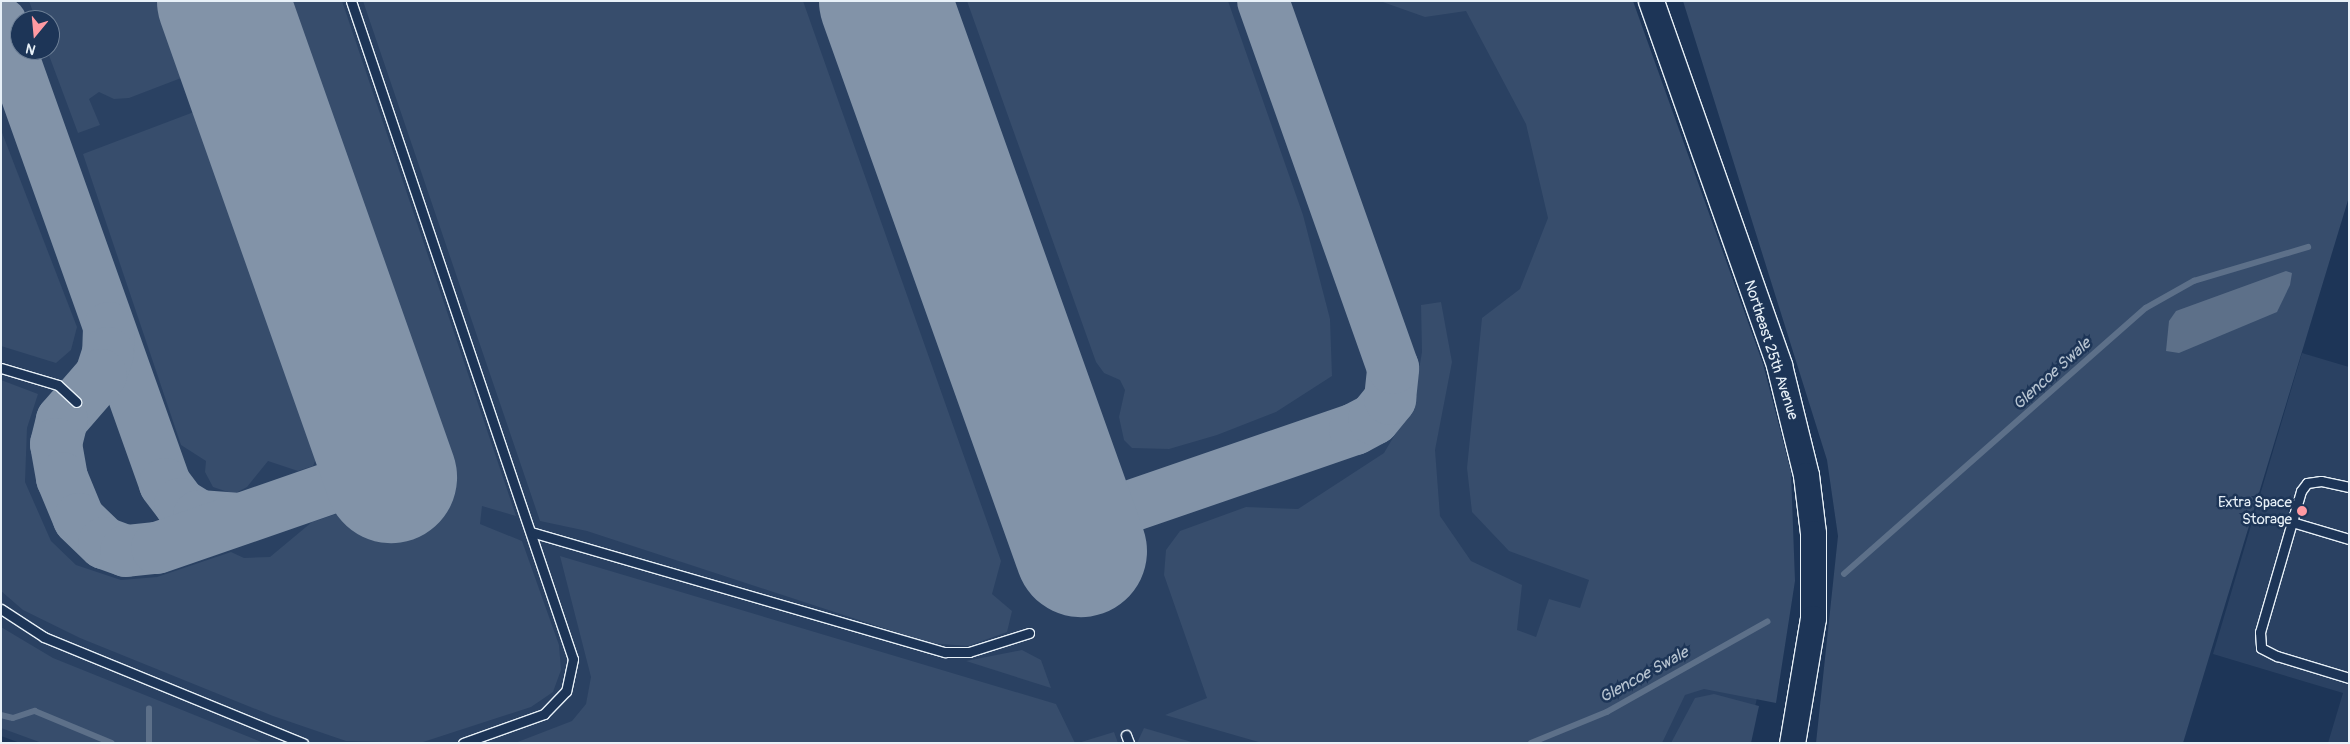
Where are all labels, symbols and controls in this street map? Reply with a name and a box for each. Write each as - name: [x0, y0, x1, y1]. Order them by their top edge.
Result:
- north arrow: [10, 10, 60, 60]
- text: N: [24, 39, 38, 58]
- street label: Northeast 25th Avenue: [1740, 278, 1802, 422]
- water label: Glencoe Swale: [2009, 334, 2095, 414]
- place label: Extra Space Storage: [2218, 493, 2292, 528]
- marker: Extra Space Storage: [2296, 505, 2308, 517]
- water label: Glencoe Swale: [1596, 643, 1692, 707]

